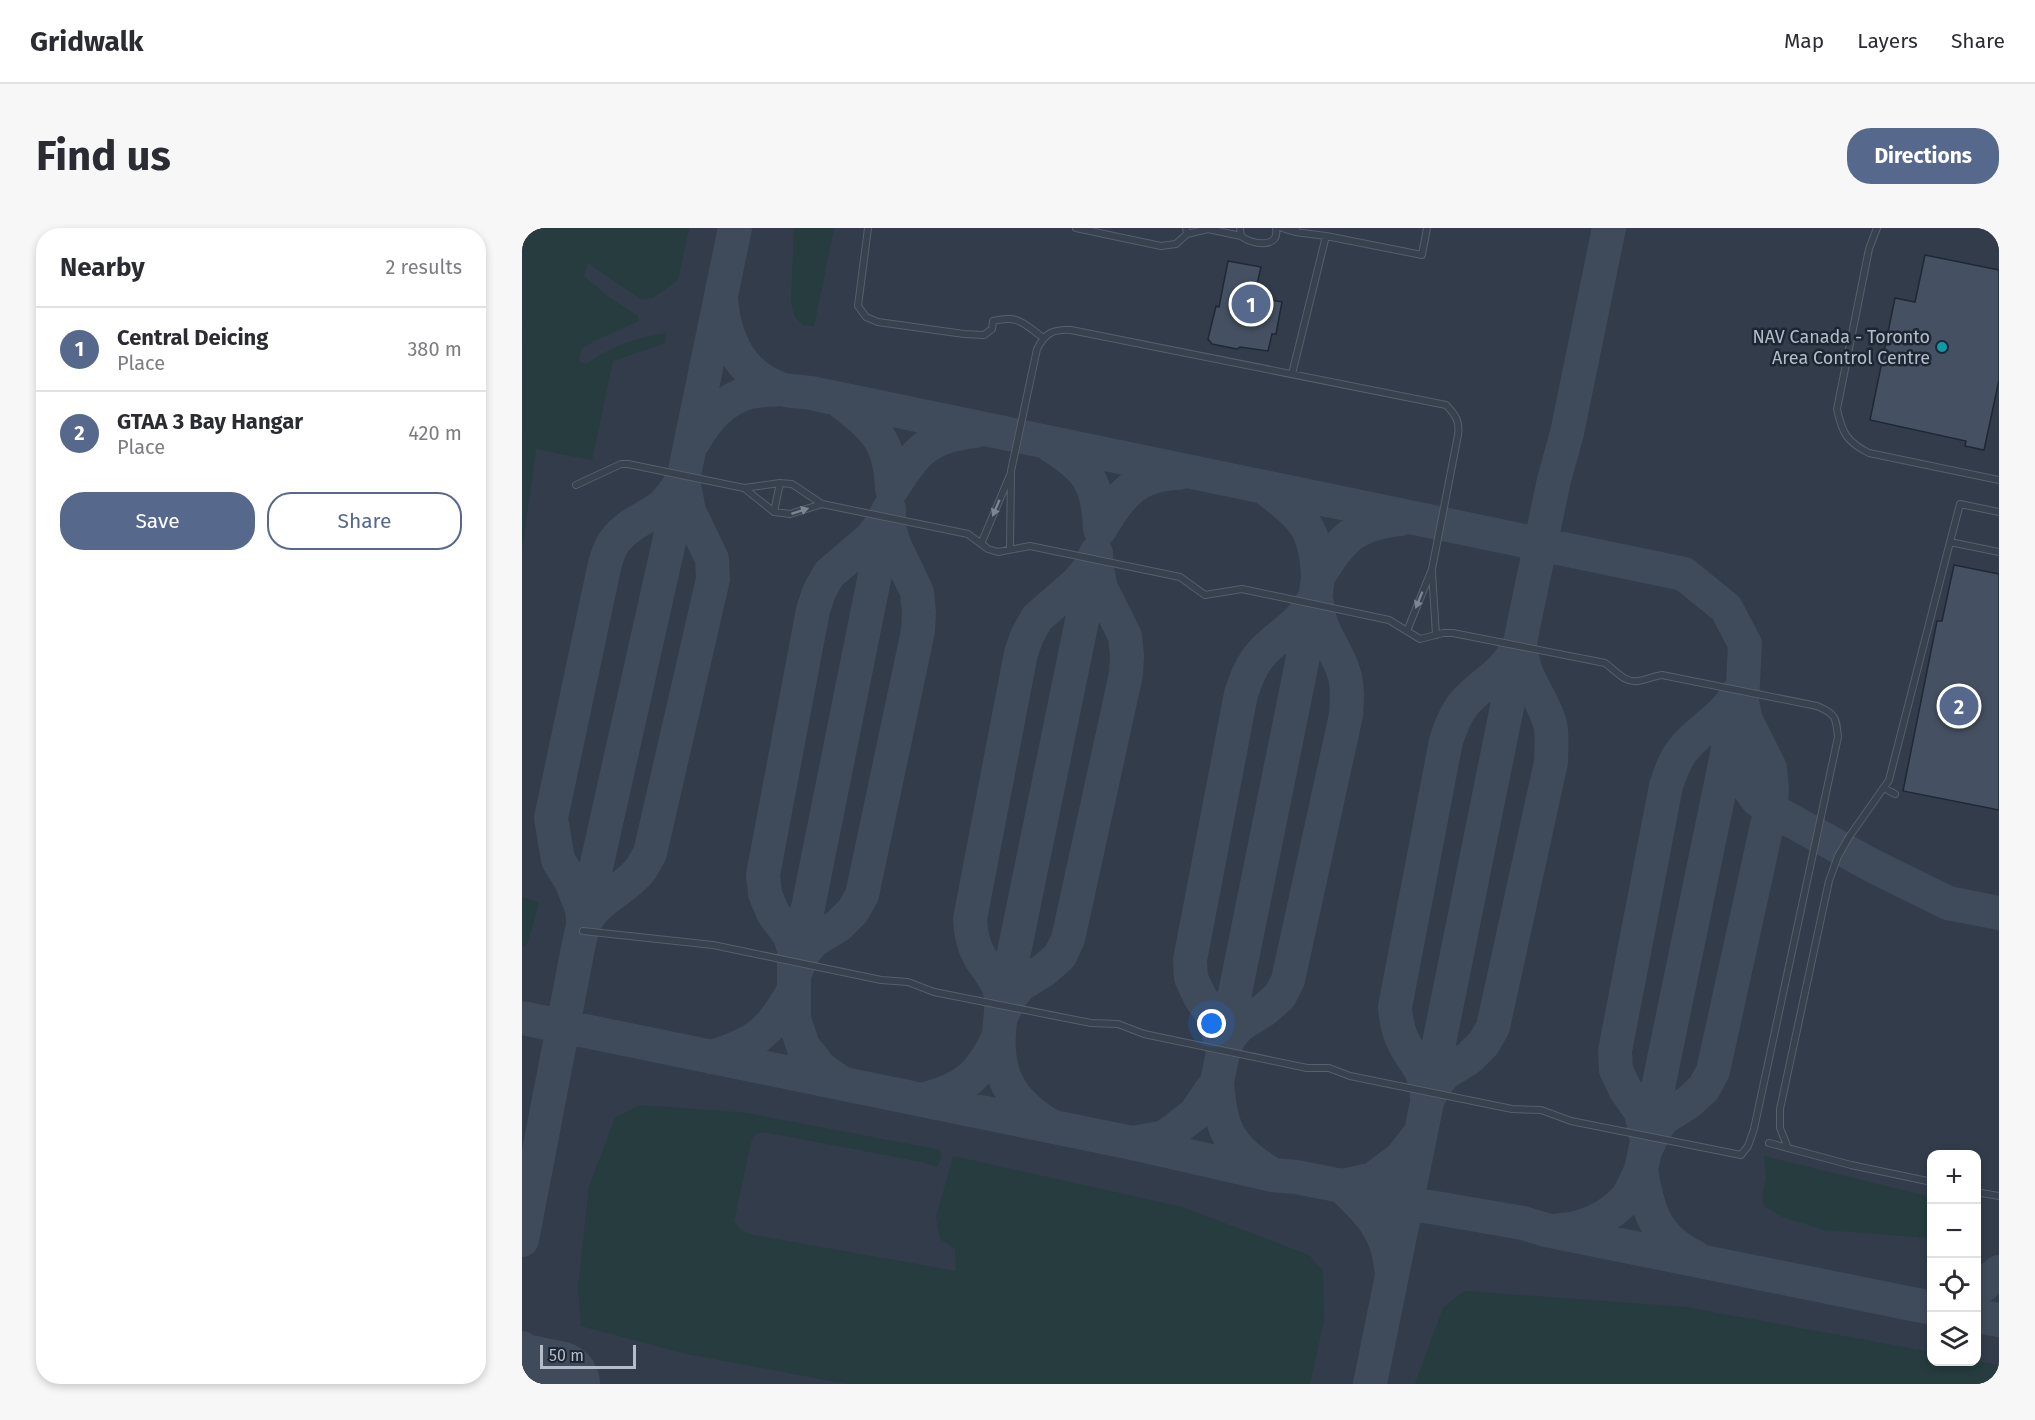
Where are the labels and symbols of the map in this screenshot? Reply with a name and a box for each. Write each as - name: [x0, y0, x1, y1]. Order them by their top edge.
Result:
- pin: 1: [1232, 282, 1270, 326]
- place label: NAV Canada - Toronto Area Control Centre: [1752, 326, 1930, 369]
- marker: NAV Canada - Toronto Area Control Centre: [1935, 340, 1949, 354]
- one-way arrow: [991, 499, 1001, 517]
- one-way arrow: [791, 505, 809, 515]
- one-way arrow: [1414, 591, 1423, 609]
- pin: 2: [1940, 684, 1978, 728]
- your location: [1197, 1009, 1226, 1038]
- scale bar: [540, 1342, 636, 1370]

